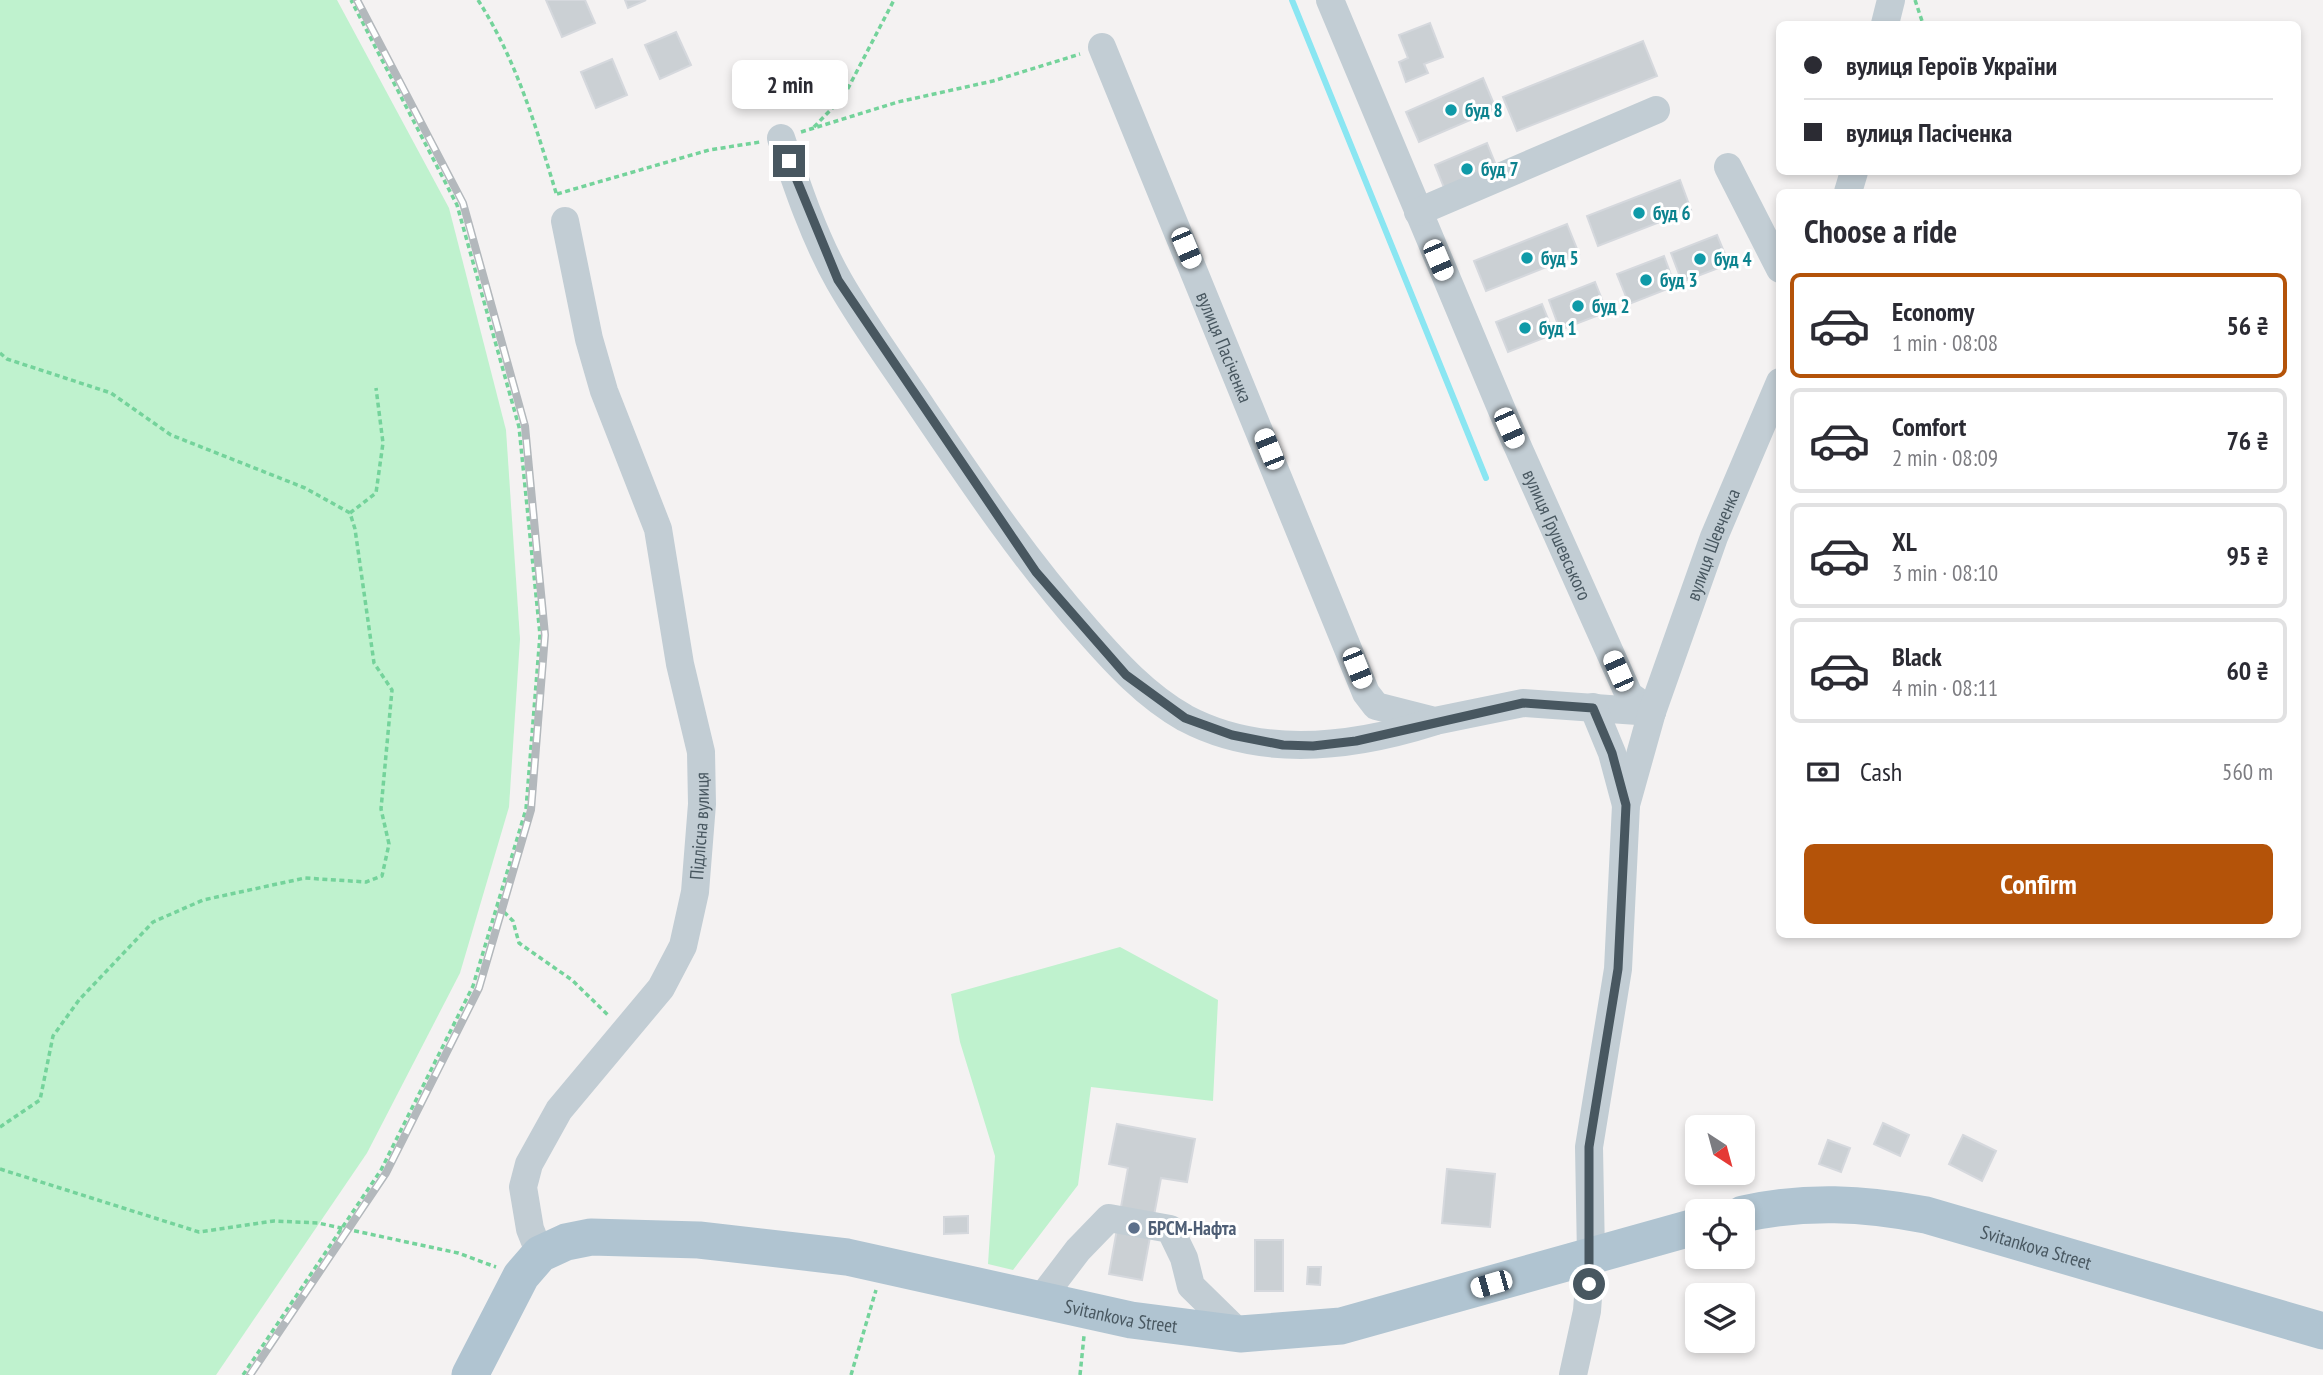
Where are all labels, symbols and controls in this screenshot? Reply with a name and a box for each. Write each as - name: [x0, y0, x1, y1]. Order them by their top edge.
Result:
- text: вулиця Героїв України: [1846, 49, 2057, 82]
- callout: 2 min: [731, 60, 847, 108]
- text: 2 min: [767, 70, 813, 99]
- place label: буд 8: [1465, 98, 1502, 122]
- marker: буд 8: [1443, 102, 1459, 118]
- text: вулиця Пасіченка: [1846, 116, 2012, 149]
- route end: [773, 145, 805, 177]
- place label: буд 7: [1481, 157, 1518, 181]
- marker: буд 7: [1459, 161, 1475, 177]
- place label: буд 6: [1653, 201, 1690, 225]
- marker: буд 6: [1631, 205, 1647, 221]
- text: Choose a ride: [1804, 210, 1957, 252]
- car: [1169, 225, 1204, 271]
- car: [1421, 237, 1456, 283]
- place label: буд 5: [1541, 246, 1578, 270]
- place label: буд 4: [1714, 247, 1751, 271]
- marker: буд 5: [1519, 250, 1535, 266]
- marker: буд 4: [1692, 251, 1708, 267]
- place label: буд 3: [1660, 268, 1697, 292]
- marker: буд 3: [1638, 272, 1654, 288]
- street label: вулиця Пасіченка: [1191, 288, 1258, 406]
- place label: буд 2: [1592, 294, 1629, 318]
- icon: car: [1808, 294, 1871, 357]
- text: Economy: [1892, 295, 1974, 328]
- marker: буд 2: [1570, 298, 1586, 314]
- text: 56 ₴: [2226, 309, 2269, 342]
- place label: буд 1: [1539, 316, 1576, 340]
- marker: буд 1: [1517, 320, 1533, 336]
- text: 1 min · 08:08: [1892, 328, 1998, 357]
- car: [1491, 405, 1528, 451]
- icon: car: [1808, 409, 1871, 472]
- text: Comfort: [1892, 410, 1966, 443]
- text: 76 ₴: [2226, 424, 2269, 457]
- car: [1252, 426, 1287, 472]
- text: 2 min · 08:09: [1892, 443, 1998, 472]
- street label: вулиця Грушевського: [1518, 466, 1597, 604]
- street label: вулиця Шевченка: [1681, 485, 1745, 604]
- icon: car: [1808, 524, 1871, 587]
- text: XL: [1892, 525, 1917, 558]
- text: 95 ₴: [2226, 539, 2269, 572]
- text: 3 min · 08:10: [1892, 558, 1998, 587]
- icon: car: [1808, 639, 1871, 702]
- text: Black: [1892, 640, 1942, 673]
- car: [1340, 645, 1375, 691]
- car: [1600, 648, 1637, 694]
- text: 60 ₴: [2226, 654, 2269, 687]
- text: 4 min · 08:11: [1892, 673, 1998, 702]
- icon: cash: [1804, 753, 1842, 791]
- text: Cash: [1860, 755, 1902, 788]
- text: 560 m: [2222, 757, 2273, 786]
- street label: Підлісна вулиця: [684, 772, 714, 881]
- button: Confirm: [1804, 844, 2273, 924]
- north arrow: [1685, 1115, 1755, 1185]
- map controls: [1685, 1115, 1755, 1353]
- button: locate: [1685, 1199, 1755, 1269]
- place label: БРСМ-Нафта: [1148, 1216, 1236, 1240]
- marker: БРСМ-Нафта: [1126, 1220, 1142, 1236]
- street label: Svitankova Street: [1978, 1220, 2095, 1275]
- car: [1468, 1268, 1515, 1300]
- route start: [1573, 1268, 1605, 1300]
- button: layers: [1685, 1283, 1755, 1353]
- street label: Svitankova Street: [1062, 1294, 1180, 1338]

